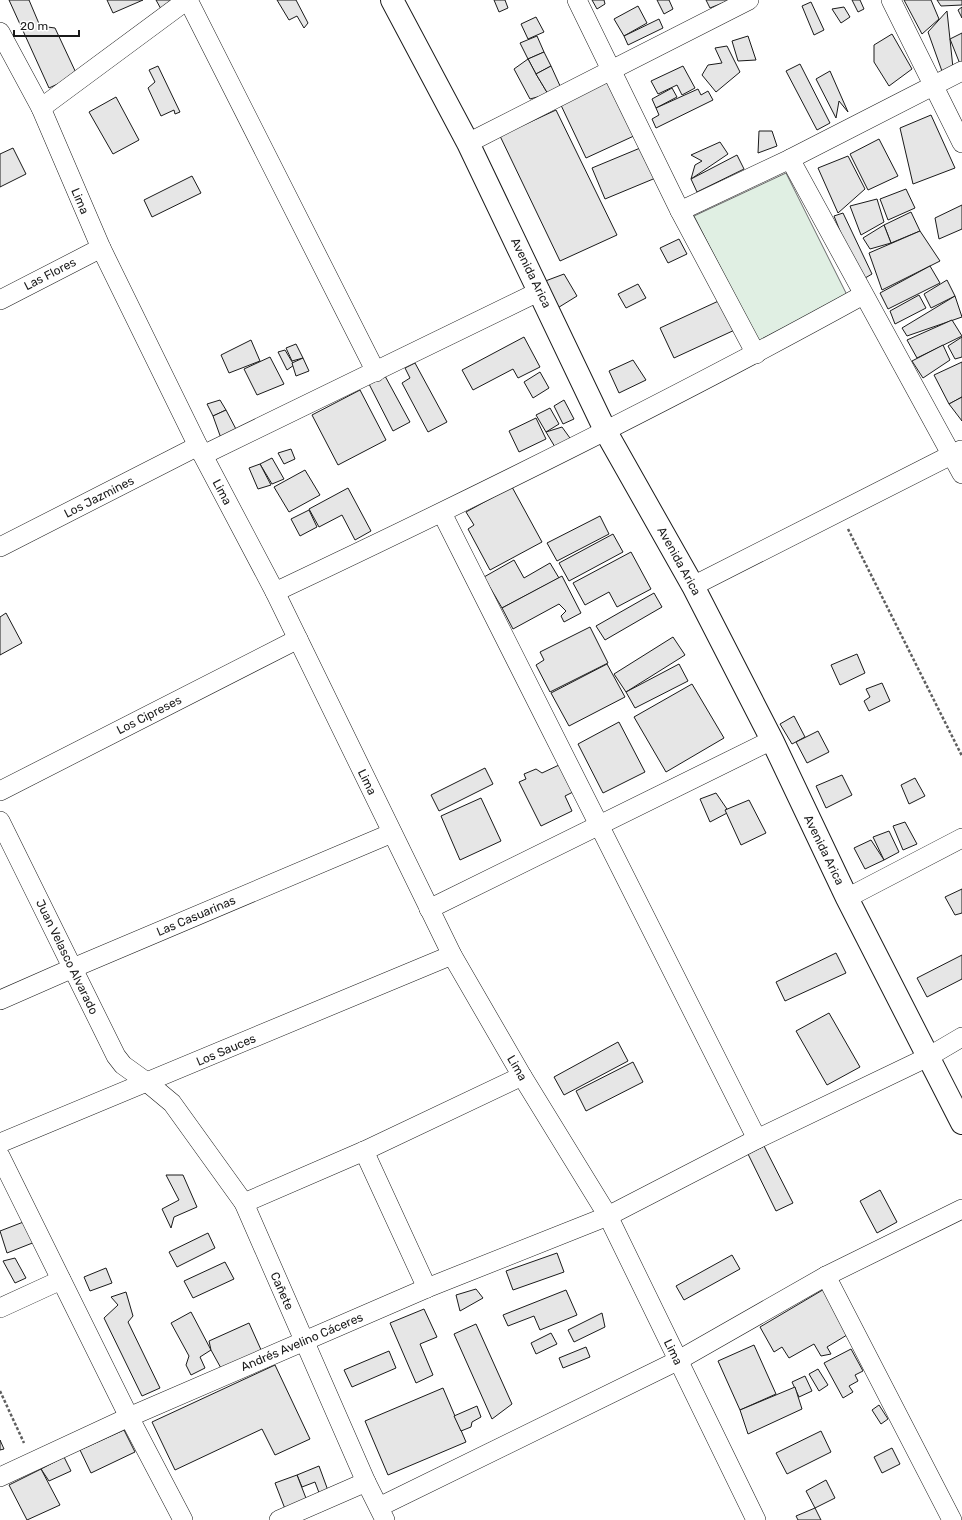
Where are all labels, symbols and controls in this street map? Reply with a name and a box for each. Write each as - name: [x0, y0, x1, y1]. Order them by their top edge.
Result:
- scale bar: [14, 12, 79, 38]
- text: 20 m: [20, 19, 48, 33]
- street label: Lima: [68, 186, 92, 216]
- street label: Avenida Arica: [508, 236, 554, 310]
- street label: Las Flores: [22, 255, 78, 293]
- street label: Los Jazmines: [62, 473, 136, 521]
- street label: Lima: [209, 477, 235, 507]
- street label: Avenida Arica: [654, 524, 704, 598]
- street label: Los Cipreses: [114, 693, 184, 737]
- street label: Lima: [355, 767, 379, 797]
- street label: Avenida Arica: [801, 813, 847, 887]
- street label: Las Casuarinas: [154, 893, 238, 939]
- street label: Juan Velasco Alvarado: [33, 897, 101, 1017]
- street label: Los Sauces: [194, 1031, 258, 1069]
- street label: Lima: [504, 1053, 530, 1083]
- street label: Cañete: [267, 1270, 297, 1312]
- street label: Andrés Avelino Cáceres: [239, 1310, 365, 1374]
- street label: Lima: [661, 1337, 685, 1367]

